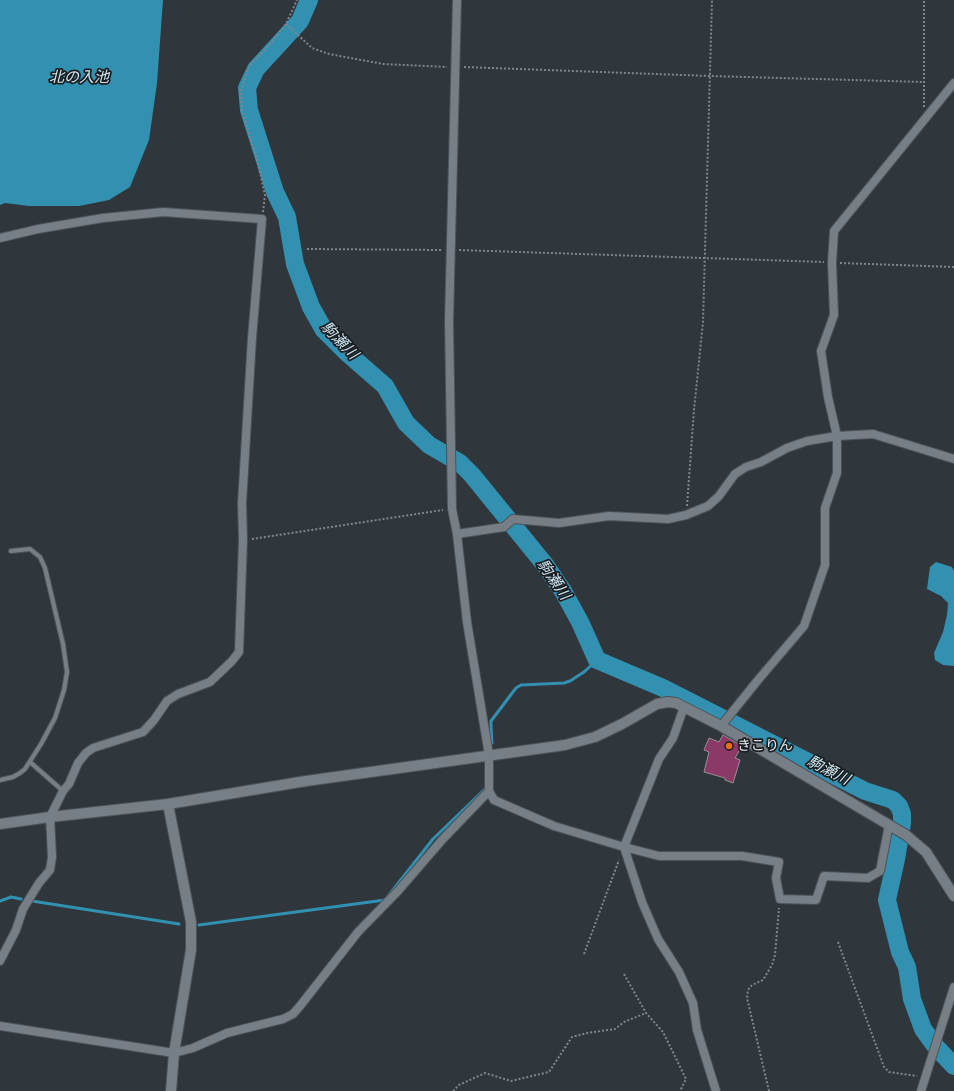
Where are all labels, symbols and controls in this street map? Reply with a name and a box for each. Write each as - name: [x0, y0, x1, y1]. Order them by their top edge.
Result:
- water label: 北の入池: [49, 69, 109, 87]
- water label: 駒瀬川: [317, 319, 361, 363]
- water label: 駒瀬川: [533, 556, 573, 604]
- place label: きこりん: [737, 738, 793, 754]
- marker: きこりん: [724, 741, 734, 751]
- water label: 駒瀬川: [804, 753, 852, 789]

